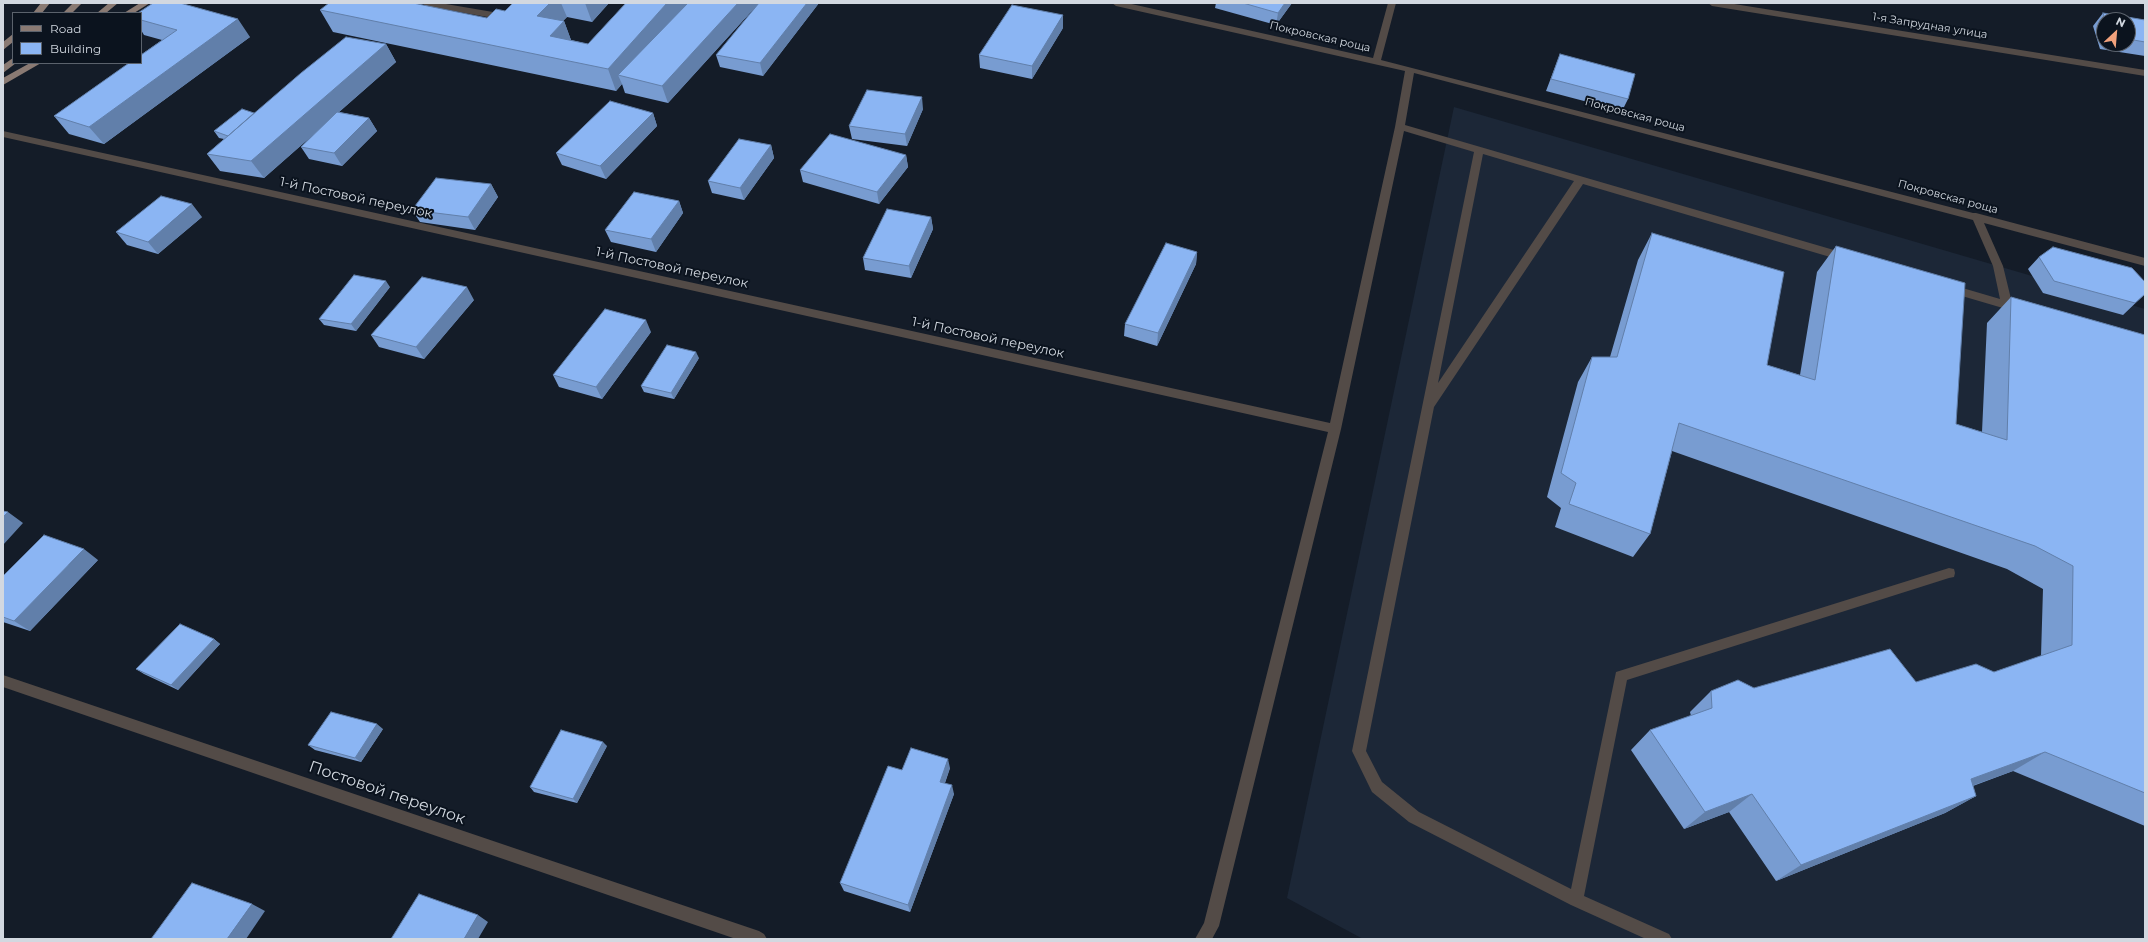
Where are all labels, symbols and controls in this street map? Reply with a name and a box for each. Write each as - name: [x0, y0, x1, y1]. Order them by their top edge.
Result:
- street label: 1-я Запрудная улица: [1872, 10, 1988, 42]
- legend: [12, 12, 142, 64]
- north arrow: [2096, 12, 2136, 52]
- text: N: [2114, 14, 2128, 30]
- street label: Покровская роща: [1268, 19, 1372, 55]
- text: Road: [50, 21, 81, 36]
- text: Building: [50, 41, 101, 56]
- street label: Покровская роща: [1583, 95, 1687, 135]
- street label: 1-й Постовой переулок: [278, 174, 434, 222]
- street label: Покровская роща: [1896, 177, 2000, 217]
- street label: 1-й Постовой переулок: [594, 244, 750, 292]
- street label: 1-й Постовой переулок: [910, 314, 1066, 362]
- street label: Постовой переулок: [306, 757, 468, 829]

